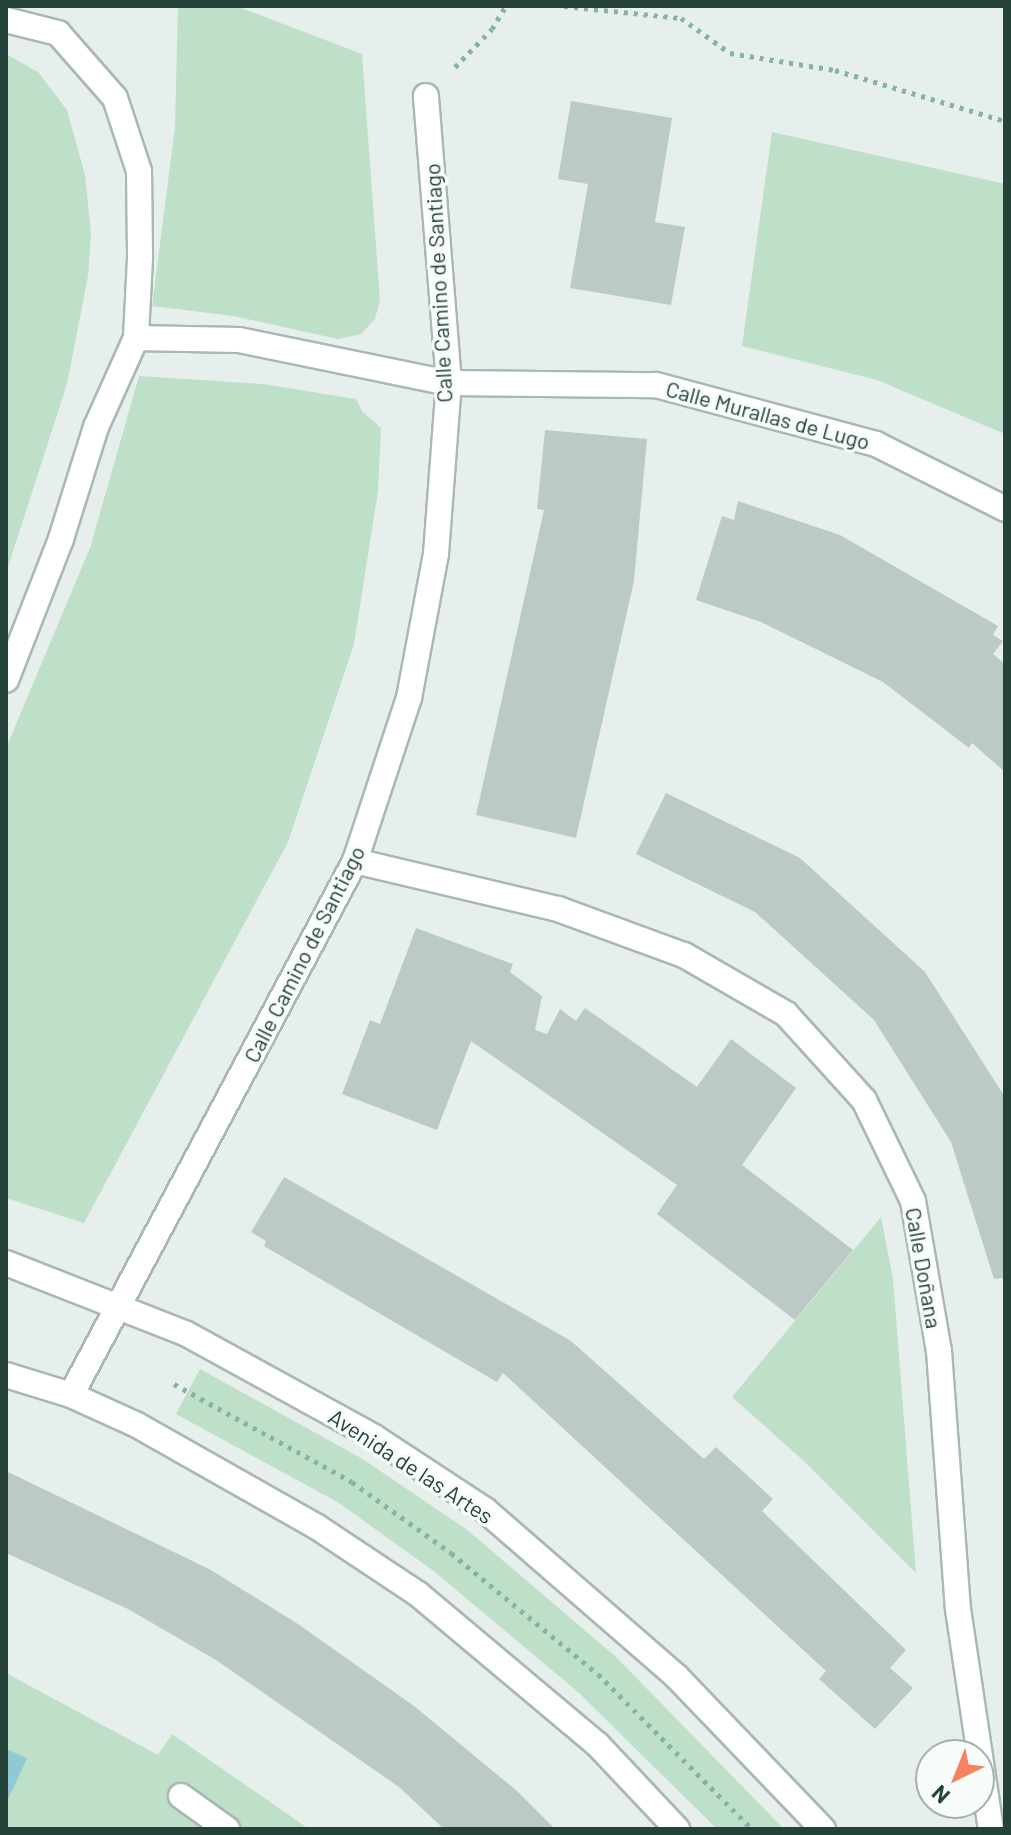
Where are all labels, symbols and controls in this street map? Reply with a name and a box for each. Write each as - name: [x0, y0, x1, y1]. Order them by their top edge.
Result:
- street label: Calle Camino de Santiago: [419, 163, 457, 403]
- street label: Calle Murallas de Lugo: [663, 375, 873, 455]
- street label: Calle Camino de Santiago: [238, 841, 370, 1067]
- street label: Calle Doñana: [900, 1205, 948, 1331]
- street label: Avenida de las Artes: [324, 1403, 498, 1529]
- north arrow: [915, 1739, 995, 1819]
- text: N: [926, 1781, 954, 1810]

